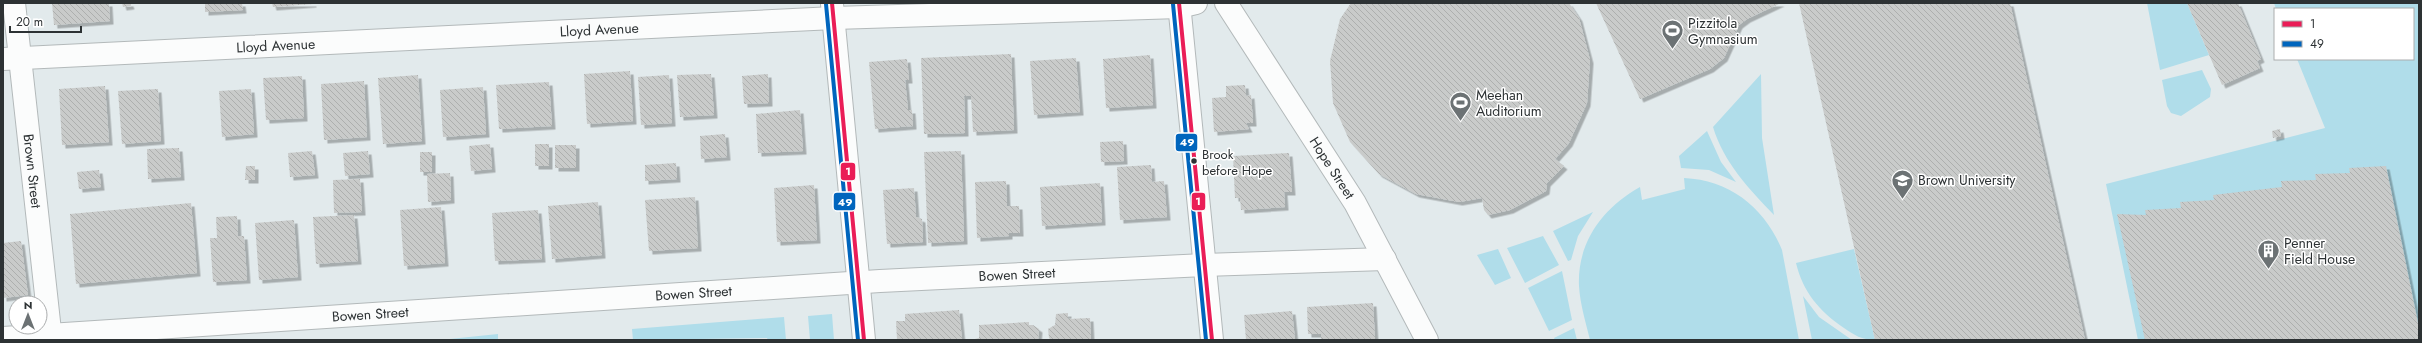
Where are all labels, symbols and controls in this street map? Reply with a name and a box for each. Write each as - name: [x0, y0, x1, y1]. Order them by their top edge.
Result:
- scale bar: [10, 8, 81, 34]
- legend: [2274, 8, 2414, 60]
- text: 20 m: [16, 13, 43, 31]
- place label: Pizzitola Gymnasium: [1688, 13, 1758, 49]
- text: 1: [2310, 15, 2315, 33]
- street label: Lloyd Avenue: [559, 18, 639, 42]
- sports icon: Pizzitola Gymnasium: [1660, 18, 1686, 51]
- street label: Lloyd Avenue: [236, 34, 316, 57]
- text: 49: [2310, 35, 2324, 53]
- place label: Meehan Auditorium: [1476, 85, 1542, 121]
- sports icon: Meehan Auditorium: [1447, 90, 1473, 123]
- street label: Brown Street: [18, 133, 47, 210]
- line badge: 49: [1175, 133, 1198, 152]
- street label: Hope Street: [1305, 133, 1360, 203]
- text: 49: [1179, 134, 1195, 150]
- place label: Brook before Hope: [1202, 145, 1273, 180]
- marker: Brook before Hope: [1189, 156, 1199, 166]
- line badge: 1: [840, 162, 856, 181]
- text: 1: [845, 163, 851, 179]
- school or university icon: Brown University: [1889, 167, 1915, 200]
- place label: Brown University: [1918, 170, 2016, 190]
- line badge: 49: [833, 192, 856, 211]
- line badge: 1: [1191, 192, 1206, 211]
- text: 1: [1195, 193, 1201, 209]
- text: 49: [837, 194, 853, 210]
- place label: Penner Field House: [2284, 233, 2355, 269]
- building icon: Penner Field House: [2255, 238, 2281, 271]
- street label: Bowen Street: [978, 262, 1056, 286]
- street label: Bowen Street: [655, 281, 733, 306]
- north arrow: [8, 295, 48, 335]
- text: N: [24, 297, 32, 313]
- street label: Bowen Street: [331, 302, 410, 327]

